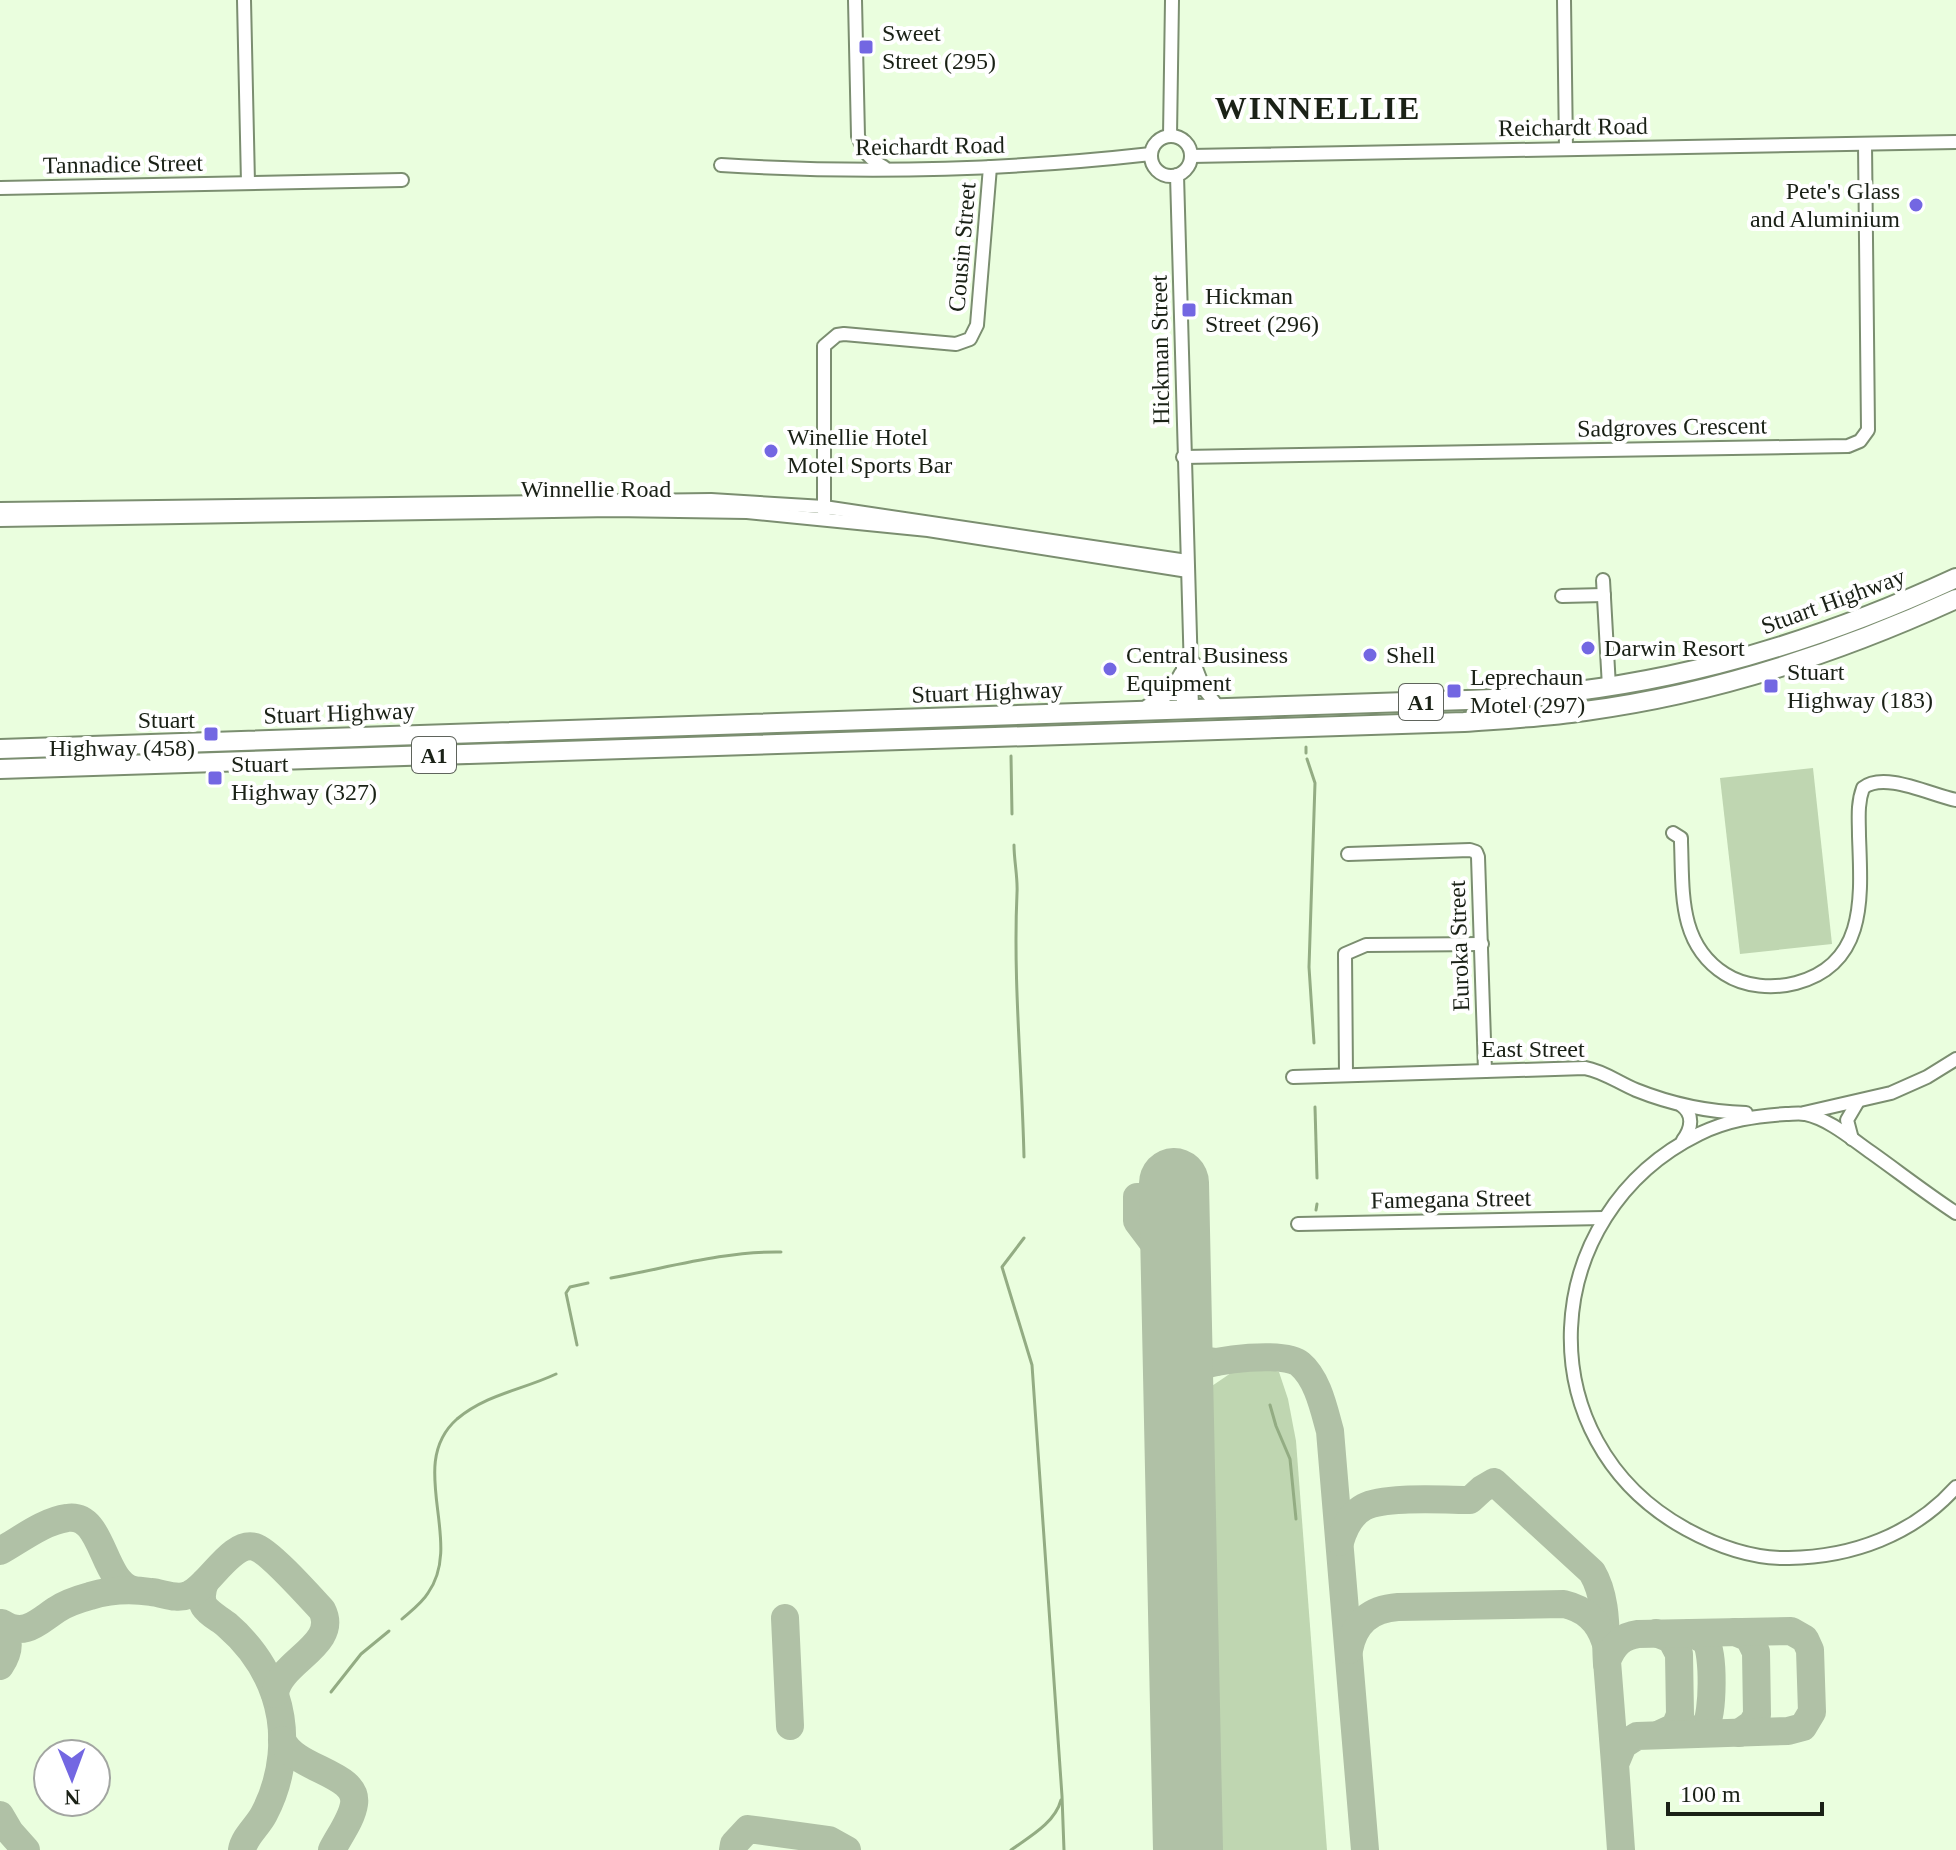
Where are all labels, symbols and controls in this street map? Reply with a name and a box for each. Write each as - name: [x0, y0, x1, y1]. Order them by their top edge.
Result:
- place label: Sweet Street (295): [882, 20, 996, 74]
- marker: Sweet Street (295): [857, 38, 875, 56]
- district label: WINNELLIE: [1215, 90, 1421, 126]
- street label: Reichardt Road: [1498, 113, 1648, 141]
- street label: Reichardt Road: [855, 132, 1005, 160]
- street label: Tannadice Street: [43, 150, 204, 178]
- place label: Pete's Glass and Aluminium: [1750, 178, 1900, 232]
- street label: Cousin Street: [943, 181, 981, 313]
- marker: Pete's Glass and Aluminium: [1907, 196, 1925, 214]
- street label: Hickman Street: [1146, 274, 1174, 425]
- place label: Hickman Street (296): [1205, 283, 1319, 337]
- marker: Hickman Street (296): [1180, 301, 1198, 319]
- street label: Sadgroves Crescent: [1577, 412, 1768, 442]
- place label: Winellie Hotel Motel Sports Bar: [787, 424, 952, 478]
- marker: Winellie Hotel Motel Sports Bar: [762, 442, 780, 460]
- street label: Winnellie Road: [521, 476, 671, 502]
- street label: Stuart Highway: [1757, 563, 1909, 639]
- place label: Darwin Resort: [1604, 635, 1745, 661]
- marker: Darwin Resort: [1579, 639, 1597, 657]
- place label: Central Business Equipment: [1126, 642, 1288, 696]
- place label: Shell: [1386, 642, 1436, 668]
- marker: Shell: [1361, 646, 1379, 664]
- place label: Stuart Highway (183): [1787, 659, 1933, 713]
- marker: Central Business Equipment: [1101, 660, 1119, 678]
- place label: Leprechaun Motel (297): [1470, 664, 1585, 718]
- street label: Stuart Highway: [911, 676, 1063, 708]
- marker: Stuart Highway (183): [1762, 677, 1780, 695]
- marker: Leprechaun Motel (297): [1445, 682, 1463, 700]
- road number: A1: [1399, 684, 1443, 720]
- street label: Stuart Highway: [263, 697, 415, 729]
- place label: Stuart Highway (458): [49, 707, 195, 761]
- marker: Stuart Highway (458): [202, 725, 220, 743]
- road number: A1: [412, 737, 456, 773]
- place label: Stuart Highway (327): [231, 751, 377, 805]
- marker: Stuart Highway (327): [206, 769, 224, 787]
- street label: Euroka Street: [1444, 880, 1474, 1012]
- street label: East Street: [1481, 1036, 1585, 1062]
- street label: Famegana Street: [1370, 1185, 1532, 1213]
- north arrow: [32, 1738, 112, 1818]
- scale bar: [1668, 1766, 1822, 1816]
- text: 100 m: [1680, 1781, 1741, 1807]
- text: N: [64, 1785, 81, 1810]

